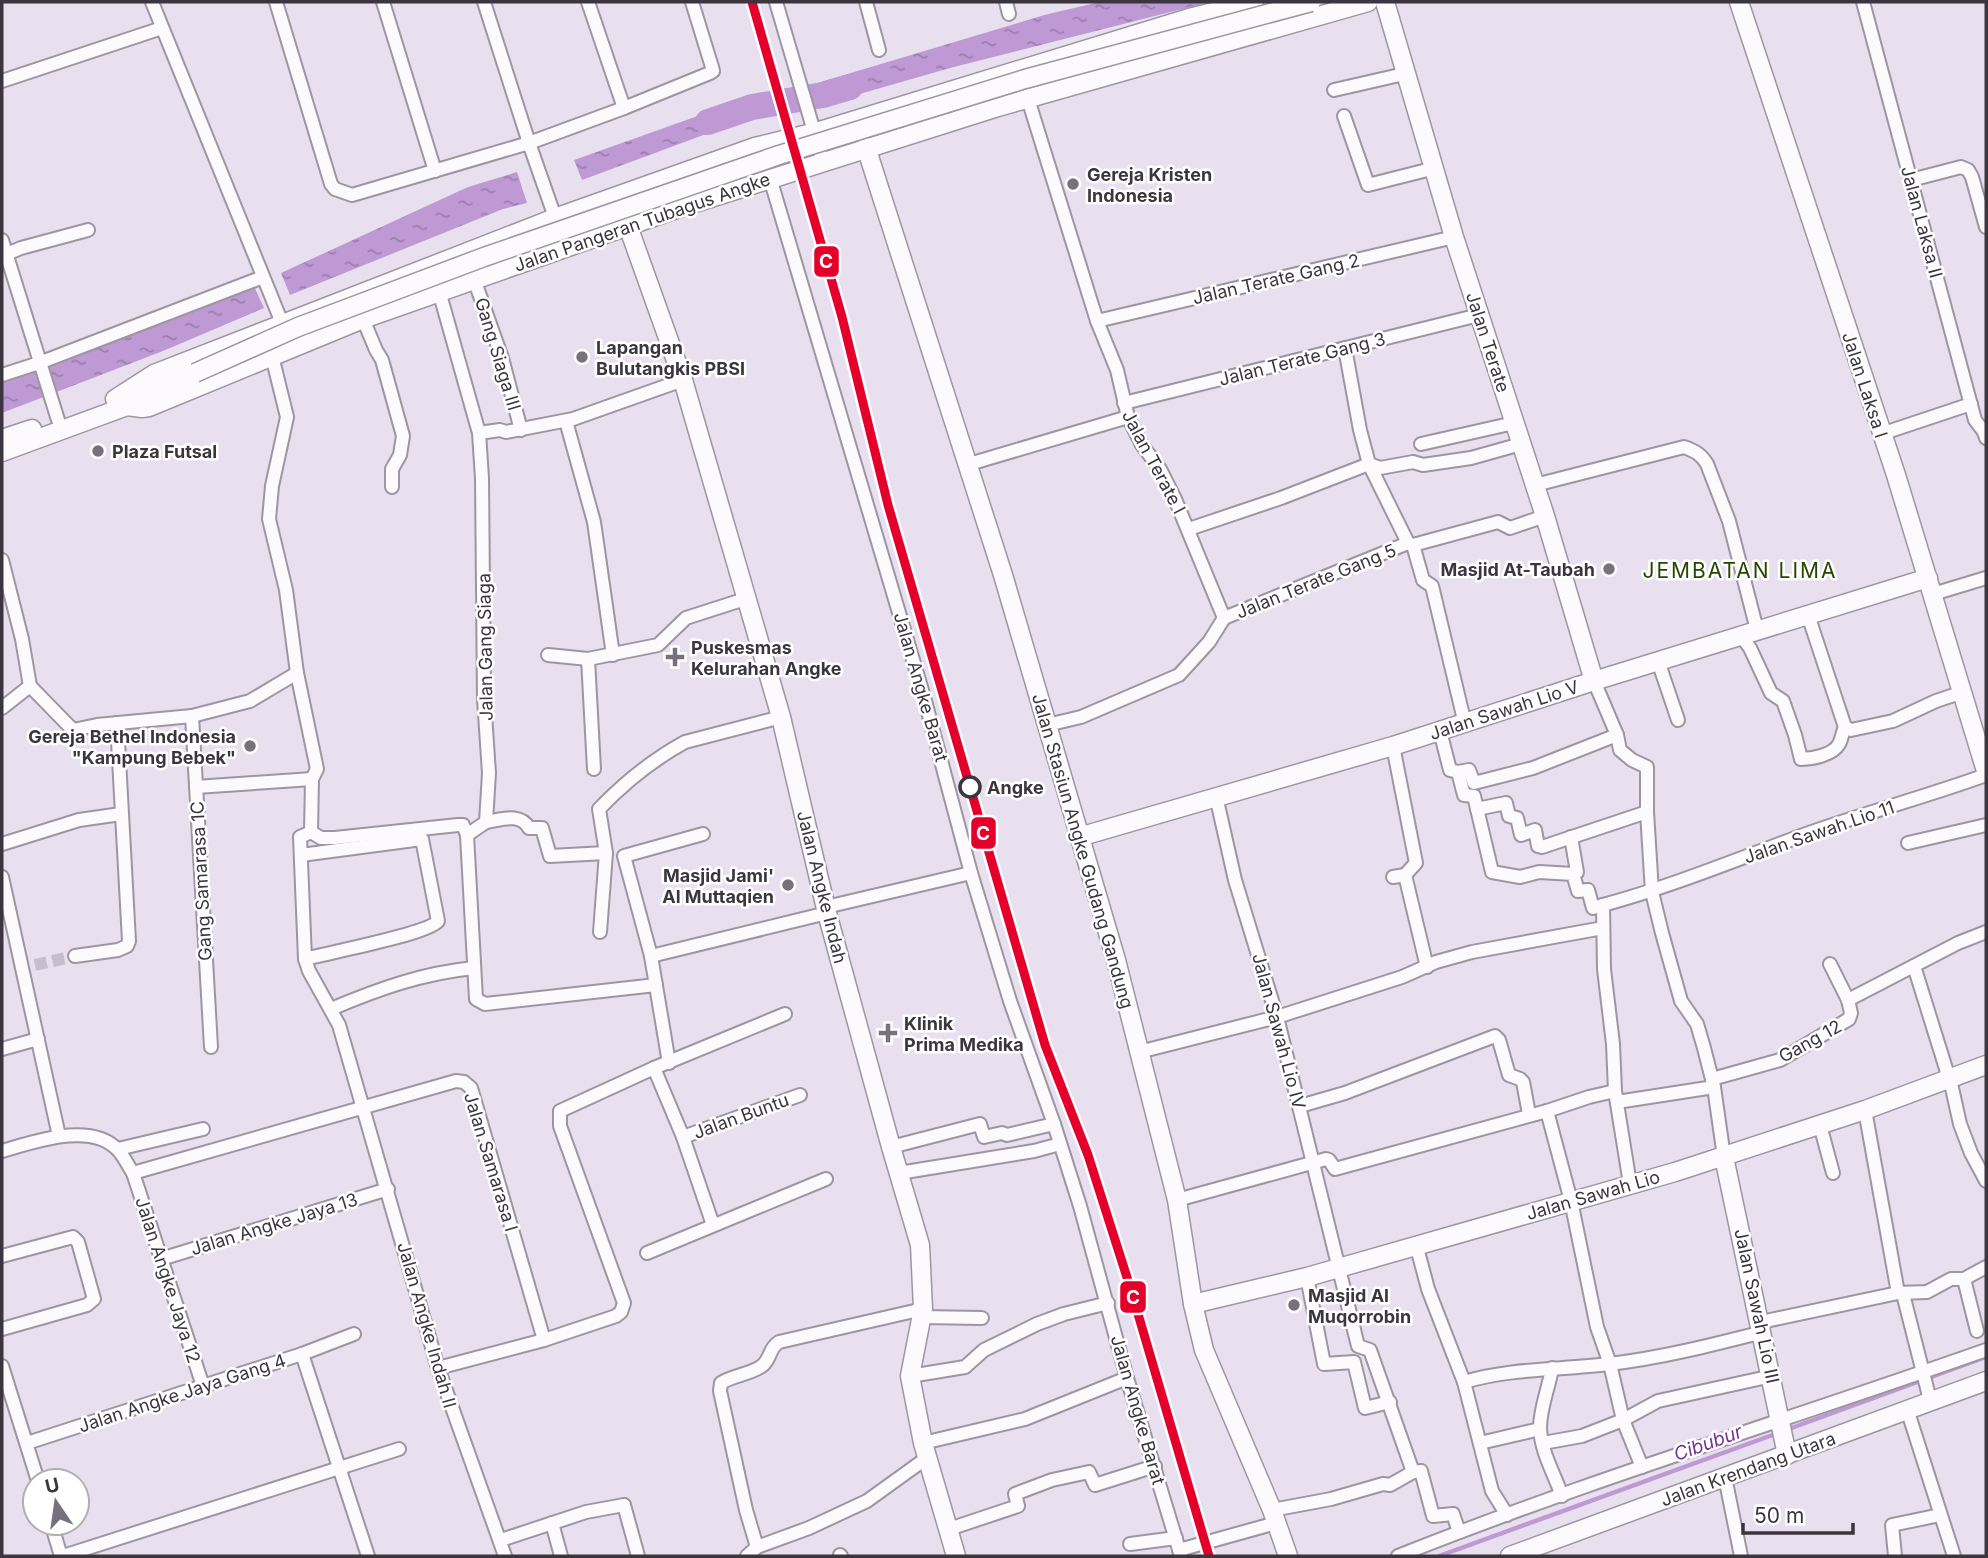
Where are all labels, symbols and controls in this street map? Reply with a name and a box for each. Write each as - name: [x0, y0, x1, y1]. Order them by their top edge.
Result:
- place label: Gereja Kristen Indonesia: [1087, 164, 1212, 206]
- street label: Jalan Laksa II: [1897, 164, 1947, 280]
- street label: Jalan Pangeran Tubagus Angke: [511, 168, 773, 276]
- marker: Gereja Kristen Indonesia: [1065, 176, 1081, 192]
- line badge: C: [813, 245, 840, 278]
- text: C: [819, 250, 833, 273]
- street label: Jalan Terate Gang 2: [1190, 250, 1362, 308]
- street label: Jalan Terate: [1462, 289, 1514, 395]
- street label: Gang Siaga III: [471, 295, 525, 413]
- street label: Jalan Terate Gang 3: [1217, 328, 1387, 390]
- street label: Jalan Laksa I: [1838, 329, 1892, 441]
- place label: Lapangan Bulutangkis PBSI: [596, 337, 745, 379]
- marker: Lapangan Bulutangkis PBSI: [574, 349, 590, 365]
- street label: Jalan Terate I: [1118, 407, 1190, 517]
- place label: Plaza Futsal: [112, 441, 217, 462]
- marker: Plaza Futsal: [90, 443, 106, 459]
- street label: Jalan Terate Gang 5: [1233, 539, 1399, 623]
- district label: JEMBATAN LIMA: [1643, 558, 1837, 583]
- place label: Masjid At-Taubah: [1441, 559, 1595, 580]
- marker: Masjid At-Taubah: [1601, 561, 1617, 577]
- street label: Jalan Gang Siaga: [473, 573, 497, 721]
- street label: Jalan Angke Barat: [890, 610, 952, 764]
- place label: Puskesmas Kelurahan Angke: [691, 637, 842, 679]
- marker: Puskesmas Kelurahan Angke: [665, 647, 685, 667]
- street label: Jalan Sawah Lio V: [1427, 676, 1581, 744]
- street label: Jalan Stasiun Angke Gudang Gandung: [1028, 691, 1138, 1011]
- place label: Gereja Bethel Indonesia "Kampung Bebek": [28, 726, 236, 768]
- marker: Gereja Bethel Indonesia "Kampung Bebek": [242, 738, 258, 754]
- marker: Angke: [959, 776, 981, 798]
- place label: Angke: [987, 777, 1044, 798]
- street label: Jalan Sawah Lio 11: [1741, 796, 1897, 868]
- street label: Gang Samarasa 1C: [186, 801, 216, 961]
- street label: Jalan Angke Indah: [793, 808, 851, 966]
- line badge: C: [970, 816, 997, 850]
- text: C: [976, 822, 990, 845]
- place label: Masjid Jami' Al Muttaqien: [662, 865, 774, 907]
- marker: Masjid Jami' Al Muttaqien: [780, 877, 796, 893]
- street label: Jalan Sawah Lio IV: [1248, 951, 1310, 1111]
- place label: Klinik Prima Medika: [904, 1013, 1024, 1055]
- street label: Gang 12: [1775, 1015, 1845, 1067]
- marker: Klinik Prima Medika: [878, 1023, 898, 1043]
- street label: Jalan Buntu: [690, 1089, 792, 1143]
- street label: Jalan Samarasa I: [460, 1090, 522, 1234]
- street label: Jalan Sawah Lio: [1524, 1166, 1662, 1224]
- street label: Jalan Angke Jaya 13: [188, 1189, 360, 1259]
- street label: Jalan Angke Jaya 12: [131, 1194, 205, 1366]
- street label: Jalan Sawah Lio III: [1730, 1227, 1784, 1385]
- street label: Jalan Angke Indah II: [393, 1240, 461, 1410]
- line badge: C: [1119, 1280, 1147, 1314]
- place label: Masjid Al Muqorrobin: [1308, 1285, 1411, 1327]
- text: C: [1126, 1286, 1140, 1309]
- marker: Masjid Al Muqorrobin: [1286, 1297, 1302, 1313]
- street label: Jalan Angke Barat: [1107, 1333, 1169, 1487]
- street label: Jalan Angke Jaya Gang 4: [76, 1350, 288, 1436]
- water label: Cibubur: [1671, 1420, 1746, 1466]
- street label: Jalan Krendang Utara: [1658, 1428, 1838, 1510]
- north arrow: [21, 1467, 91, 1537]
- text: U: [43, 1473, 62, 1499]
- scale bar: [1743, 1492, 1853, 1536]
- text: 50 m: [1754, 1503, 1804, 1528]

